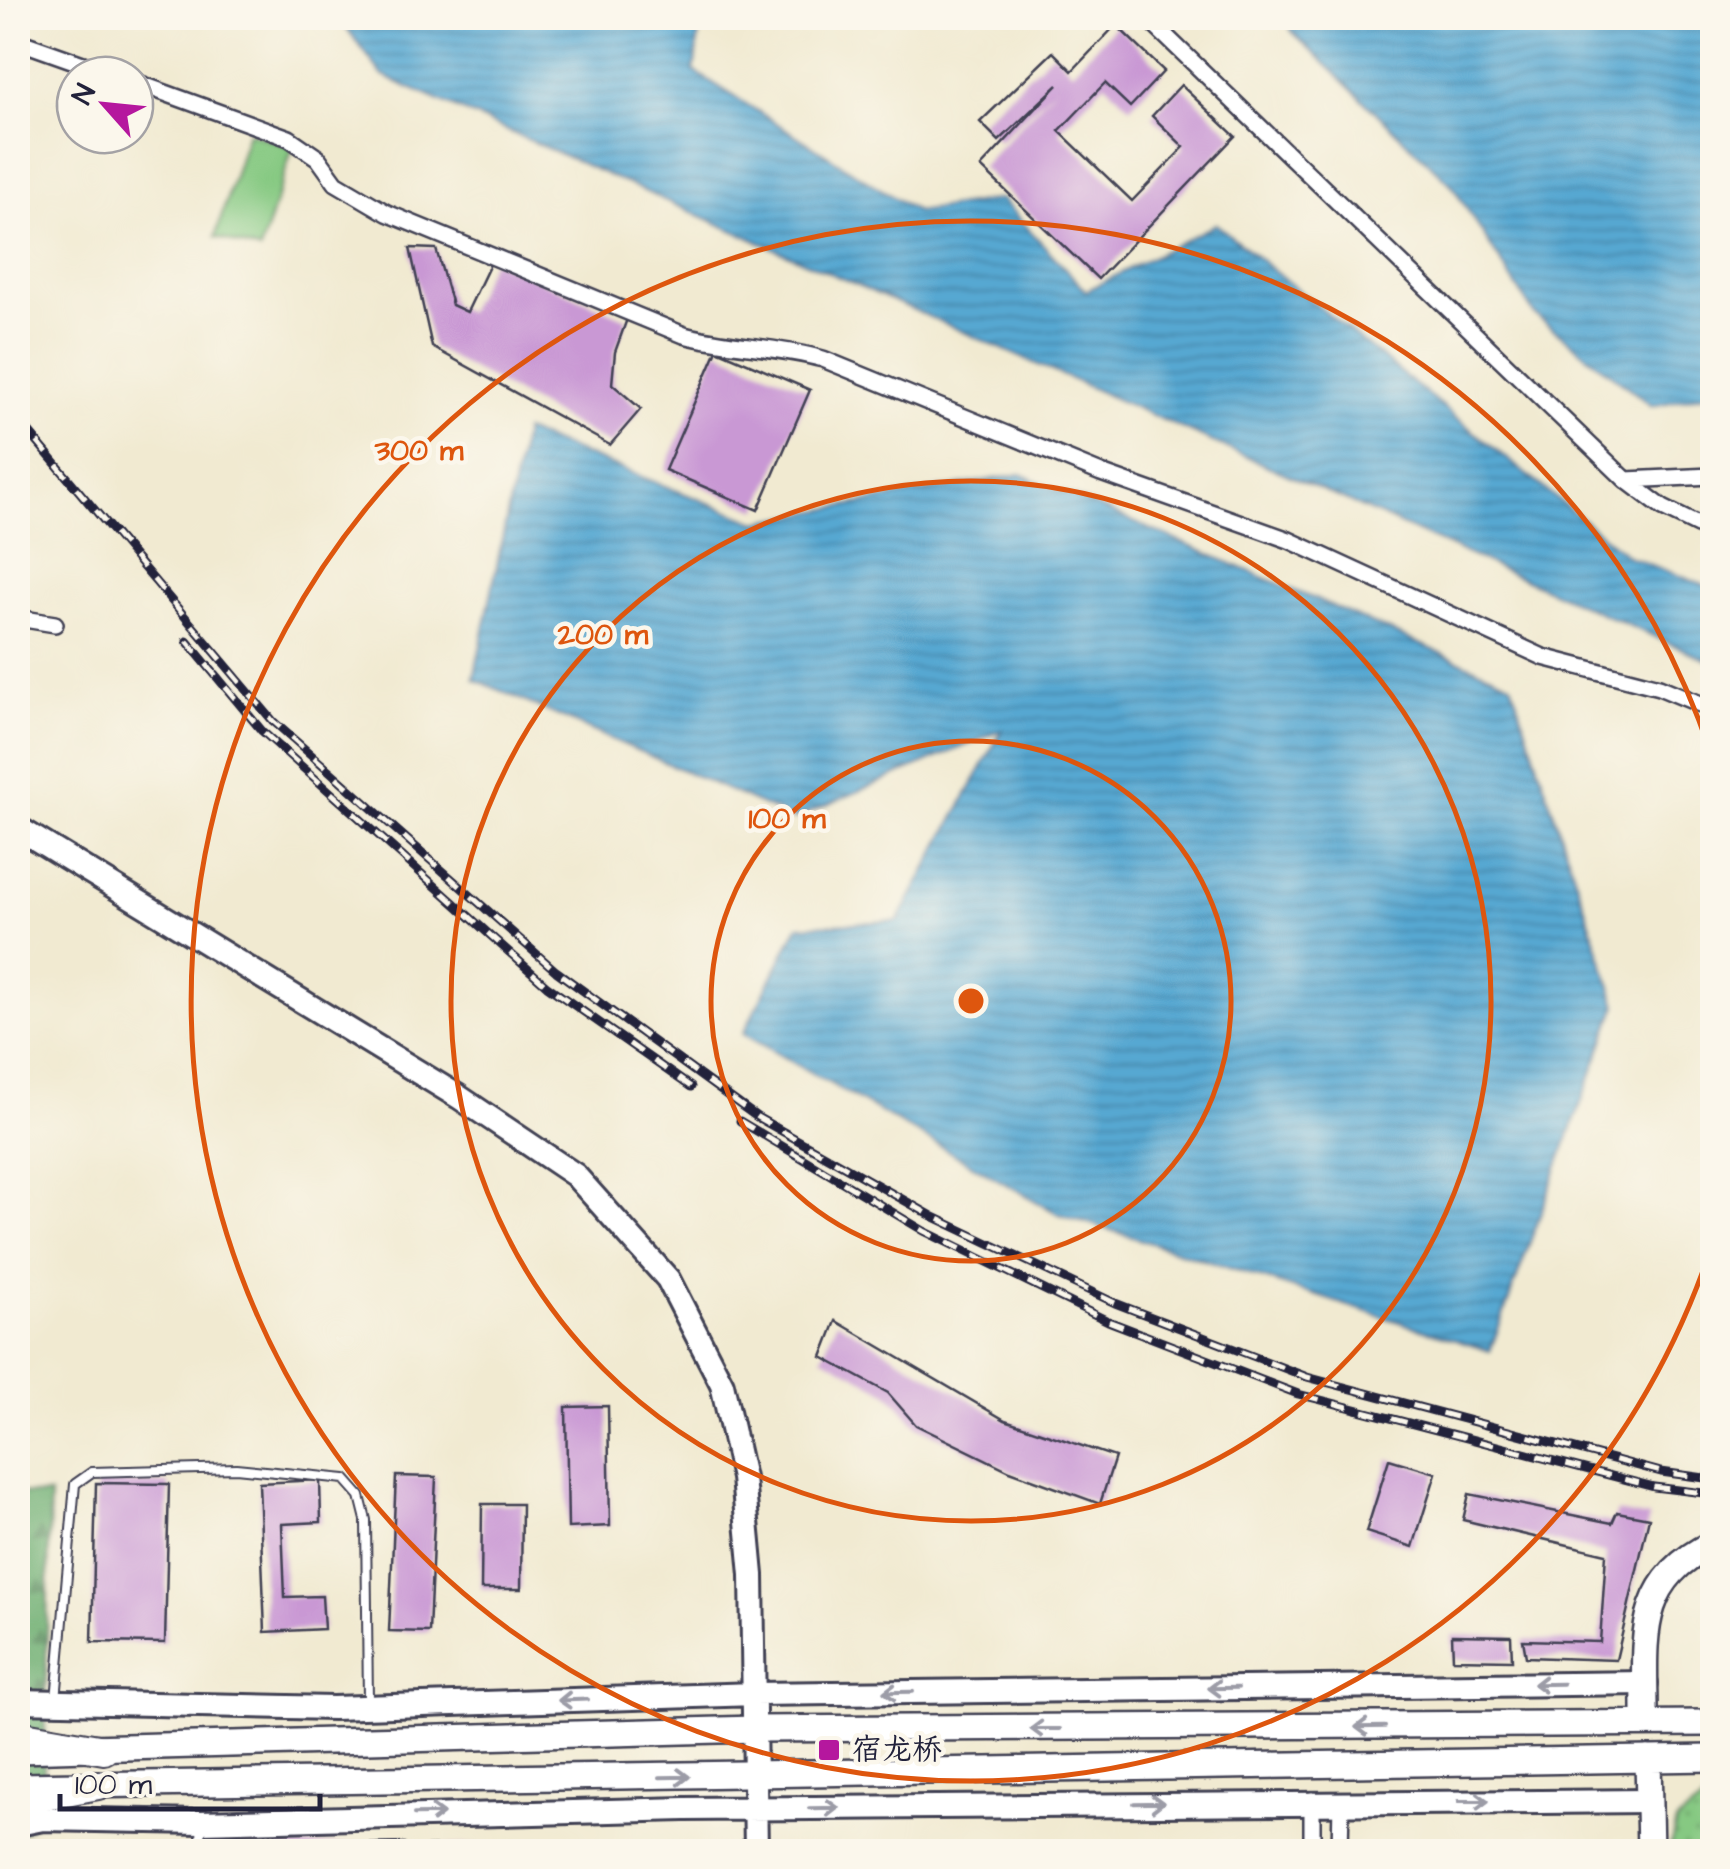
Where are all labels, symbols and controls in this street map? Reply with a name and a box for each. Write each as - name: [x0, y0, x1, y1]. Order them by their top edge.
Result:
- north arrow: [55, 55, 155, 155]
- text: N: [63, 77, 106, 111]
- text: 300 m: [374, 430, 464, 472]
- text: 200 m: [557, 614, 649, 656]
- text: 100 m: [748, 798, 826, 840]
- centre of rings: [953, 983, 989, 1019]
- one-way arrow: [1533, 1674, 1566, 1694]
- one-way arrow: [1208, 1678, 1240, 1698]
- one-way arrow: [883, 1682, 916, 1702]
- one-way arrow: [558, 1690, 590, 1709]
- one-way arrow: [1355, 1717, 1387, 1736]
- one-way arrow: [1030, 1720, 1062, 1738]
- place label: 宿龙桥: [852, 1729, 942, 1771]
- marker: 宿龙桥: [816, 1737, 842, 1763]
- scale bar: [60, 1749, 320, 1811]
- text: 100 m: [75, 1764, 153, 1806]
- one-way arrow: [658, 1768, 690, 1787]
- one-way arrow: [1458, 1792, 1490, 1810]
- one-way arrow: [1132, 1794, 1165, 1812]
- one-way arrow: [808, 1798, 840, 1817]
- one-way arrow: [413, 1804, 445, 1823]

